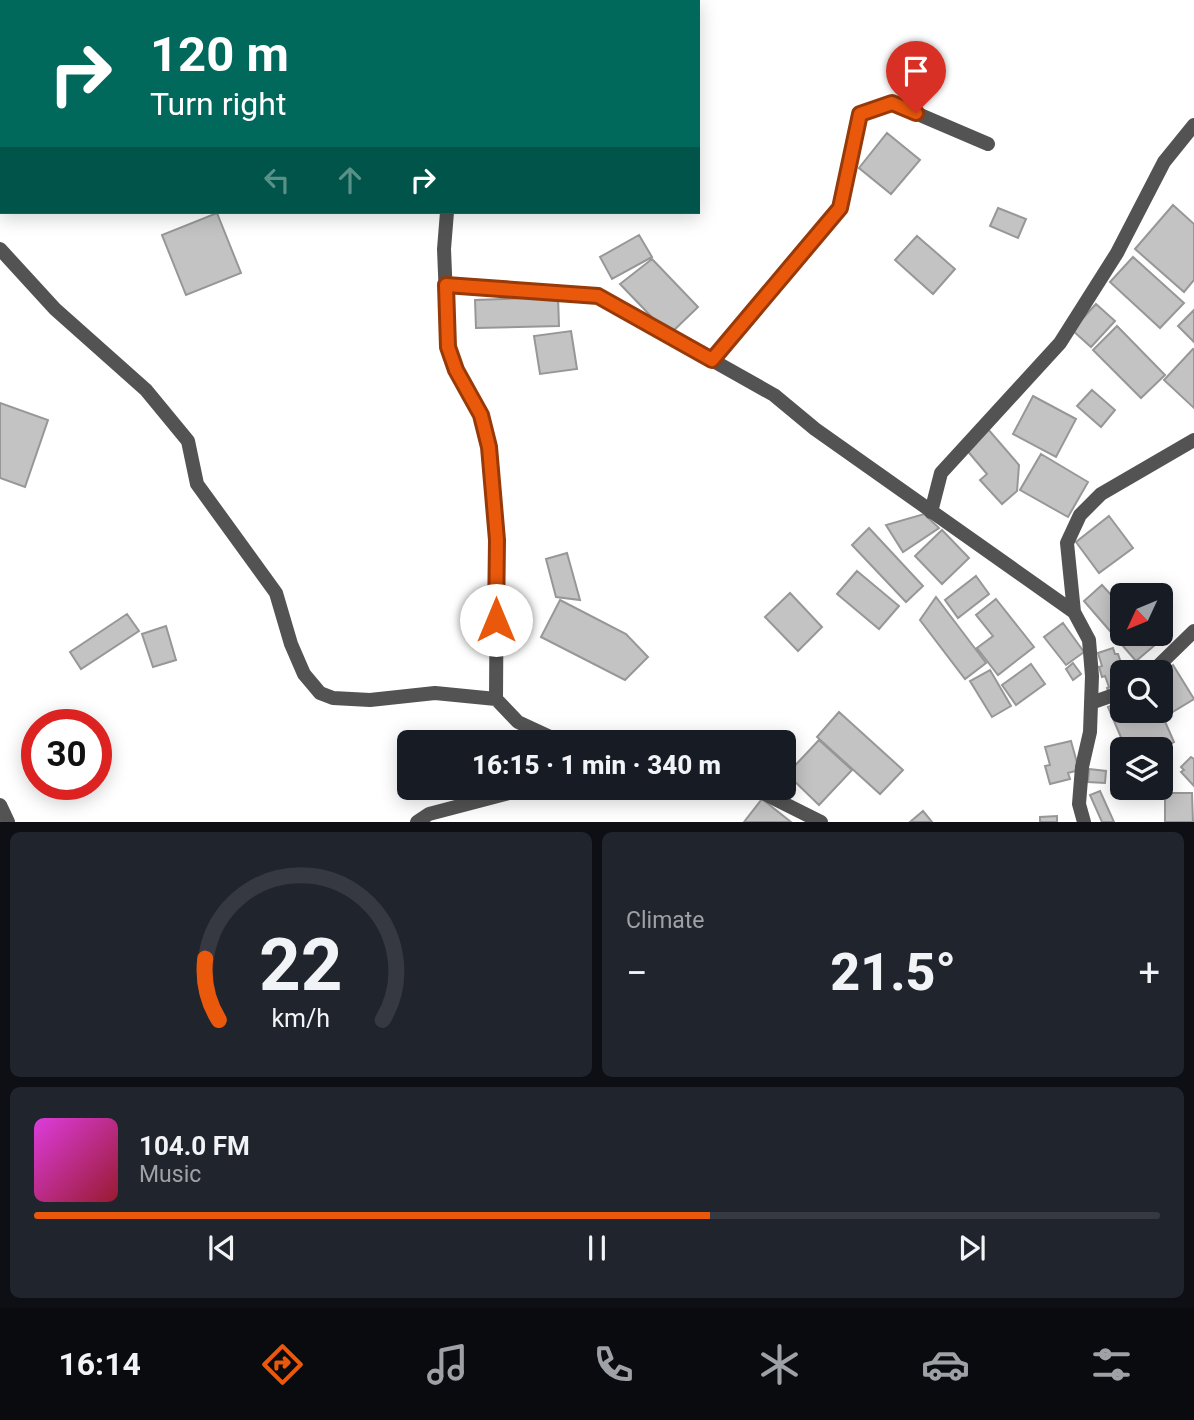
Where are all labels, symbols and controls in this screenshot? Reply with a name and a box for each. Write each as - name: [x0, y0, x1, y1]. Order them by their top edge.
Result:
- text: 120 m: [150, 26, 289, 83]
- icon: right: [35, 28, 126, 119]
- pin: [886, 41, 946, 113]
- icon: arrive: [897, 52, 935, 90]
- text: Turn right: [150, 85, 286, 123]
- icon: left: [258, 161, 296, 199]
- icon: ahead: [331, 161, 369, 199]
- icon: right: [404, 161, 442, 199]
- position arrow: [459, 583, 533, 657]
- north arrow: [1110, 583, 1172, 646]
- map controls: [1110, 583, 1173, 800]
- button: search: [1110, 660, 1173, 723]
- speed limit sign: 30: [21, 709, 112, 800]
- button: layers: [1110, 737, 1173, 800]
- text: 16:15 · 1 min · 340 m: [472, 750, 721, 780]
- text: Climate: [626, 907, 705, 934]
- text: 22: [259, 923, 343, 1009]
- text: 21.5°: [830, 942, 956, 1003]
- text: −: [626, 951, 648, 995]
- text: +: [1138, 951, 1160, 995]
- text: km/h: [272, 1004, 330, 1033]
- text: 104.0 FM: [139, 1131, 250, 1161]
- text: Music: [139, 1161, 201, 1188]
- icon: previous: [203, 1229, 241, 1267]
- icon: pause: [578, 1229, 616, 1267]
- icon: next: [953, 1229, 991, 1267]
- icon: directions: [258, 1340, 307, 1389]
- icon: music: [423, 1340, 472, 1389]
- icon: phone: [589, 1340, 638, 1389]
- icon: climate: [755, 1340, 804, 1389]
- icon: car: [921, 1340, 970, 1389]
- icon: filters: [1087, 1340, 1136, 1389]
- text: 16:14: [58, 1345, 141, 1383]

